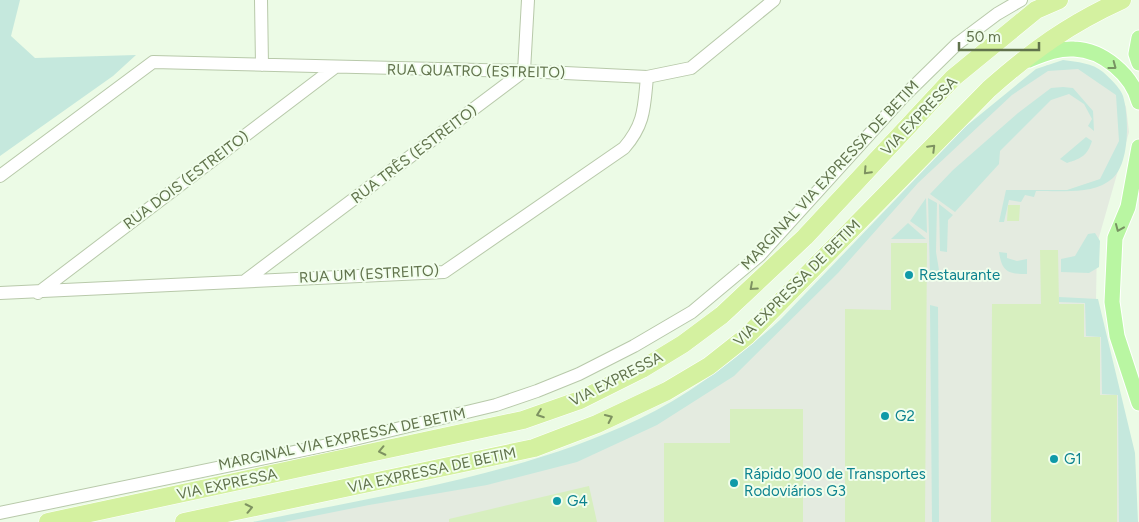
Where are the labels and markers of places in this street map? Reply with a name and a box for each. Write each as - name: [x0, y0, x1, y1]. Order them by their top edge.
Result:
- place label: Restaurante: [919, 266, 1000, 284]
- marker: Restaurante: [903, 269, 915, 281]
- place label: G2: [895, 407, 915, 425]
- marker: G2: [879, 410, 891, 422]
- place label: G1: [1064, 450, 1082, 468]
- marker: G1: [1048, 453, 1060, 465]
- place label: Rápido 900 de Transportes Rodoviários G3: [744, 465, 926, 500]
- marker: Rápido 900 de Transportes Rodoviários G3: [728, 477, 740, 489]
- place label: G4: [567, 492, 588, 510]
- marker: G4: [551, 495, 563, 507]

